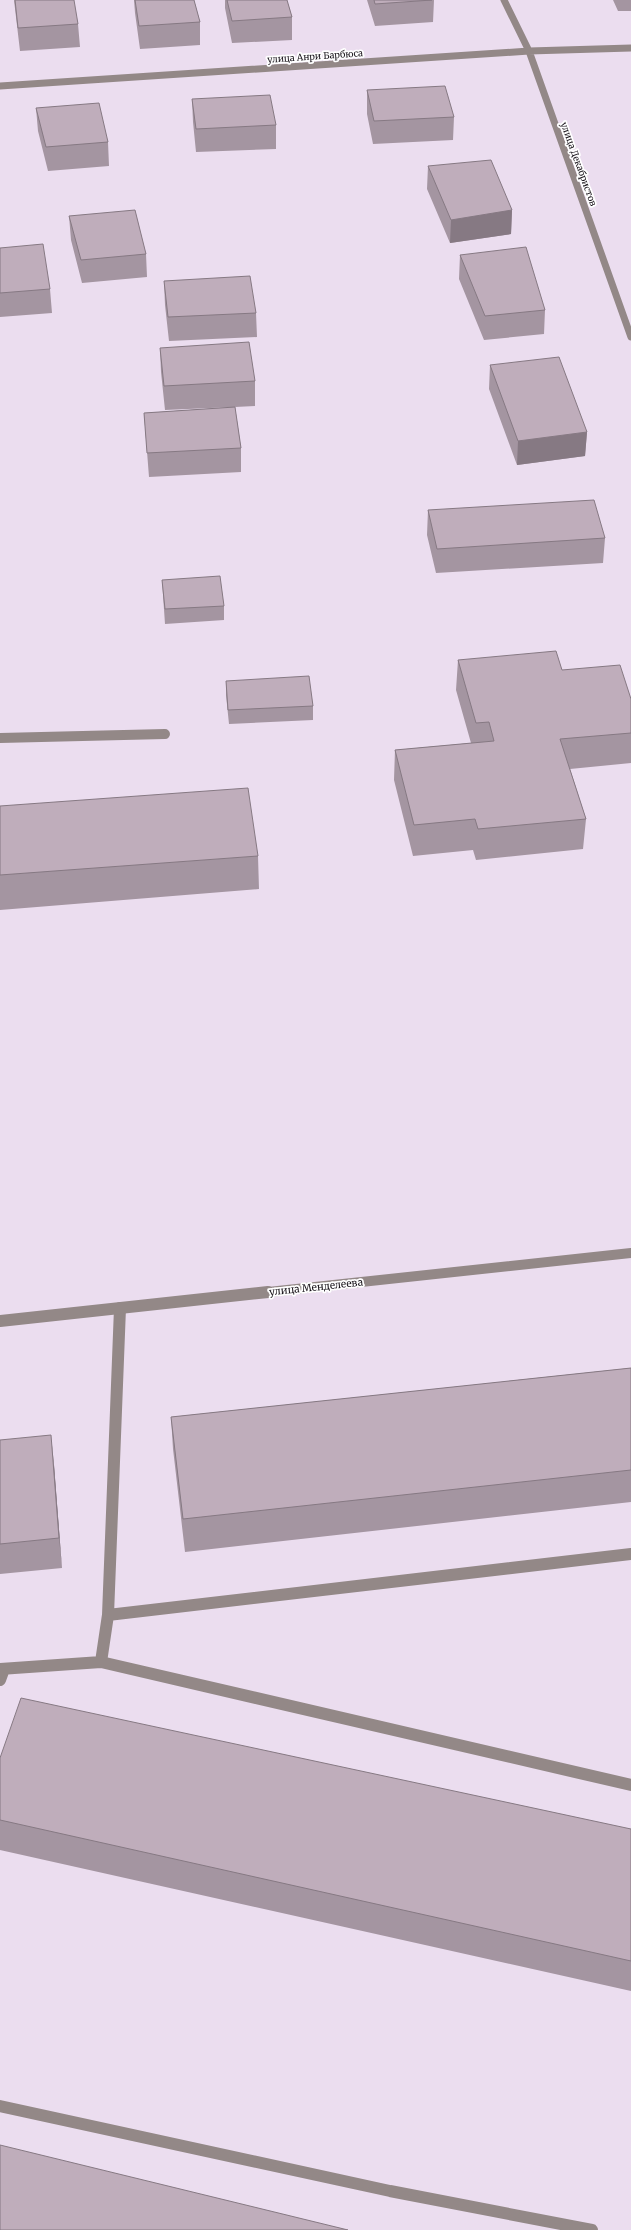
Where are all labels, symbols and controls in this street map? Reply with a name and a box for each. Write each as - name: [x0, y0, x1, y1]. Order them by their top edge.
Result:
- street label: улица Анри Барбюса: [267, 47, 363, 65]
- street label: улица Декабристов: [559, 121, 600, 208]
- street label: улица Менделеева: [268, 1276, 364, 1298]

